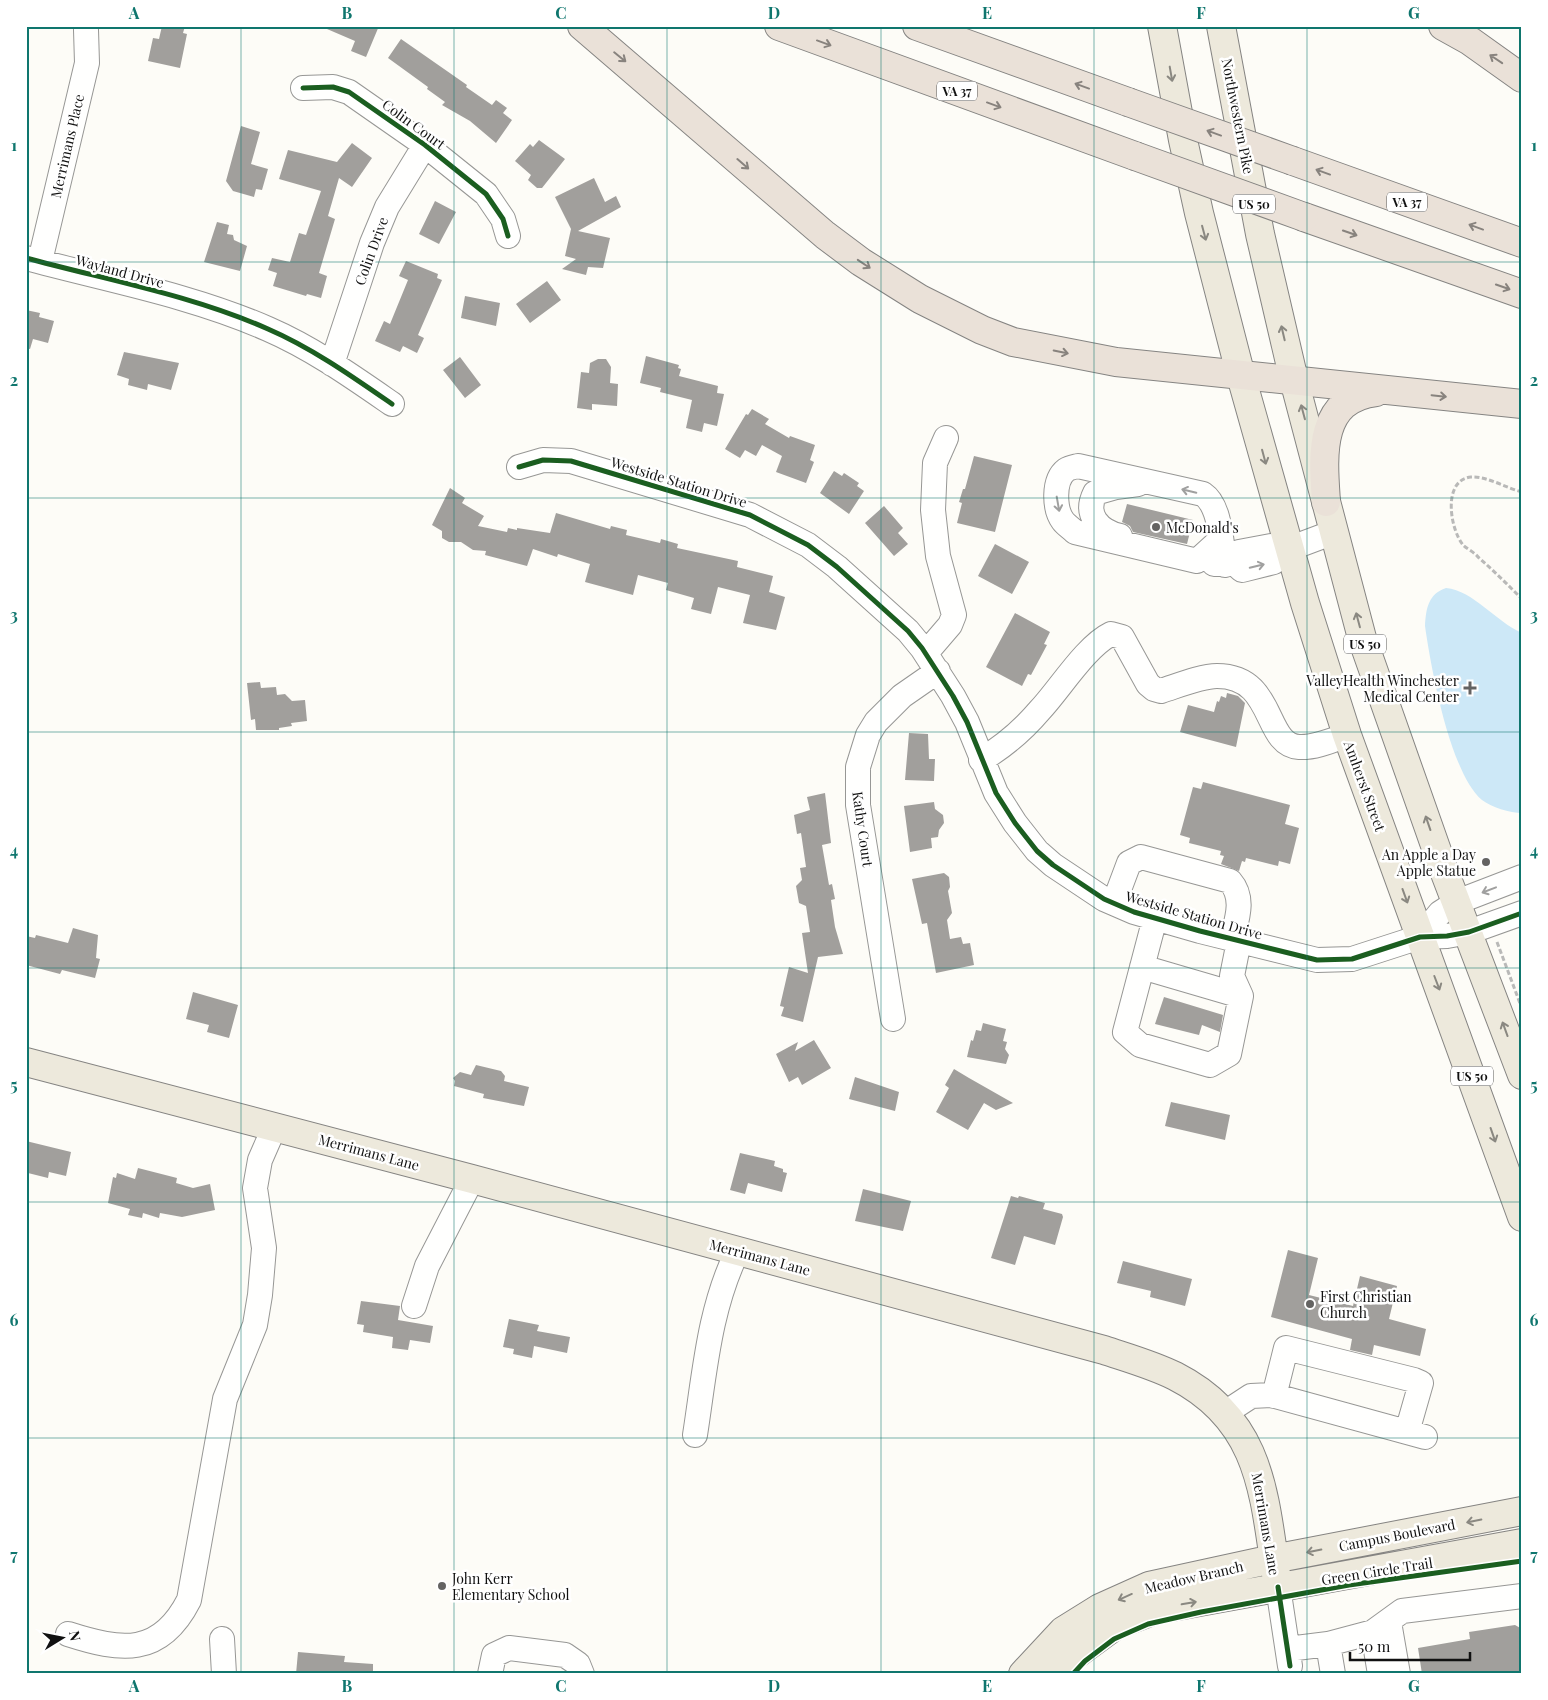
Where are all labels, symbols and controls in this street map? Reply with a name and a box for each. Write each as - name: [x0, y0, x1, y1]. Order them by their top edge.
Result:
- text: A: [128, 2, 140, 23]
- text: B: [342, 2, 353, 23]
- text: C: [555, 2, 567, 23]
- text: D: [768, 2, 780, 23]
- text: E: [982, 2, 992, 23]
- text: F: [1196, 2, 1206, 23]
- text: G: [1408, 2, 1420, 23]
- one-way arrow: [816, 39, 832, 48]
- one-way arrow: [613, 52, 626, 63]
- one-way arrow: [1489, 54, 1503, 64]
- street label: Northwestern Pike: [1217, 57, 1259, 175]
- one-way arrow: [1166, 66, 1176, 82]
- one-way arrow: [1075, 81, 1090, 90]
- road number: VA 37: [937, 82, 977, 100]
- street label: Merrimans Place: [46, 92, 88, 200]
- street label: Colin Court: [379, 95, 450, 154]
- one-way arrow: [985, 101, 1001, 110]
- one-way arrow: [1207, 128, 1222, 137]
- text: 1: [11, 134, 17, 155]
- text: 1: [1531, 134, 1537, 155]
- one-way arrow: [736, 158, 749, 170]
- one-way arrow: [1316, 167, 1331, 176]
- road number: VA 37: [1387, 192, 1427, 212]
- road number: US 50: [1233, 194, 1275, 213]
- street label: Colin Drive: [350, 214, 392, 288]
- one-way arrow: [1468, 221, 1484, 231]
- one-way arrow: [1200, 225, 1210, 241]
- one-way arrow: [1342, 229, 1358, 239]
- street label: Wayland Drive: [73, 250, 166, 292]
- one-way arrow: [857, 259, 871, 269]
- one-way arrow: [1495, 283, 1511, 293]
- one-way arrow: [1278, 325, 1287, 341]
- one-way arrow: [1052, 348, 1068, 357]
- text: 2: [10, 369, 18, 390]
- text: 2: [1530, 369, 1538, 390]
- one-way arrow: [1431, 391, 1447, 400]
- one-way arrow: [1297, 405, 1307, 421]
- one-way arrow: [1259, 448, 1269, 464]
- street label: Westside Station Drive: [608, 452, 749, 512]
- one-way arrow: [1181, 486, 1197, 495]
- one-way arrow: [1053, 495, 1063, 511]
- place label: McDonald's: [1166, 518, 1239, 537]
- marker: McDonald's: [1150, 521, 1162, 533]
- one-way arrow: [1249, 561, 1265, 570]
- text: 3: [10, 604, 18, 625]
- text: 3: [1530, 604, 1538, 625]
- one-way arrow: [1352, 613, 1362, 629]
- road number: US 50: [1344, 634, 1386, 654]
- place label: ValleyHealth Winchester Medical Center: [1305, 671, 1460, 706]
- marker: ValleyHealth Winchester Medical Center: [1463, 681, 1477, 695]
- street label: Amherst Street: [1340, 737, 1391, 835]
- street label: Kathy Court: [848, 790, 878, 869]
- one-way arrow: [1423, 816, 1432, 832]
- text: 4: [10, 839, 18, 860]
- text: 4: [1530, 839, 1538, 860]
- place label: An Apple a Day Apple Statue: [1381, 845, 1476, 880]
- marker: An Apple a Day Apple Statue: [1480, 856, 1492, 868]
- one-way arrow: [1482, 885, 1497, 895]
- street label: Westside Station Drive: [1122, 886, 1265, 944]
- one-way arrow: [1401, 888, 1410, 904]
- one-way arrow: [1433, 974, 1442, 990]
- one-way arrow: [1500, 1022, 1509, 1037]
- road number: US 50: [1451, 1066, 1493, 1086]
- text: 5: [10, 1074, 18, 1095]
- text: 5: [1530, 1074, 1538, 1095]
- one-way arrow: [1489, 1127, 1498, 1142]
- street label: Merrimans Lane: [316, 1129, 422, 1175]
- street label: Merrimans Lane: [707, 1234, 813, 1280]
- place label: First Christian Church: [1320, 1287, 1412, 1322]
- marker: First Christian Church: [1304, 1298, 1316, 1310]
- text: 6: [10, 1309, 19, 1330]
- text: 6: [1530, 1309, 1539, 1330]
- street label: Merrimans Lane: [1248, 1471, 1284, 1577]
- street label: Campus Boulevard: [1337, 1514, 1457, 1556]
- one-way arrow: [1466, 1516, 1482, 1526]
- text: 7: [10, 1544, 18, 1565]
- text: 7: [1530, 1544, 1538, 1565]
- one-way arrow: [1307, 1547, 1323, 1556]
- street label: Green Circle Trail: [1320, 1553, 1434, 1589]
- street label: Meadow Branch: [1143, 1556, 1246, 1598]
- place label: John Kerr Elementary School: [451, 1569, 570, 1604]
- marker: John Kerr Elementary School: [436, 1580, 448, 1592]
- one-way arrow: [1118, 1592, 1133, 1602]
- one-way arrow: [1181, 1598, 1197, 1608]
- north arrow: [38, 1612, 88, 1662]
- text: N: [65, 1629, 86, 1642]
- scale bar: [1350, 1630, 1470, 1662]
- text: 50 m: [1358, 1636, 1391, 1656]
- text: A: [128, 1675, 140, 1696]
- text: B: [342, 1675, 353, 1696]
- text: C: [555, 1675, 567, 1696]
- text: D: [768, 1675, 780, 1696]
- text: E: [982, 1675, 992, 1696]
- text: F: [1196, 1675, 1206, 1696]
- text: G: [1408, 1675, 1420, 1696]

